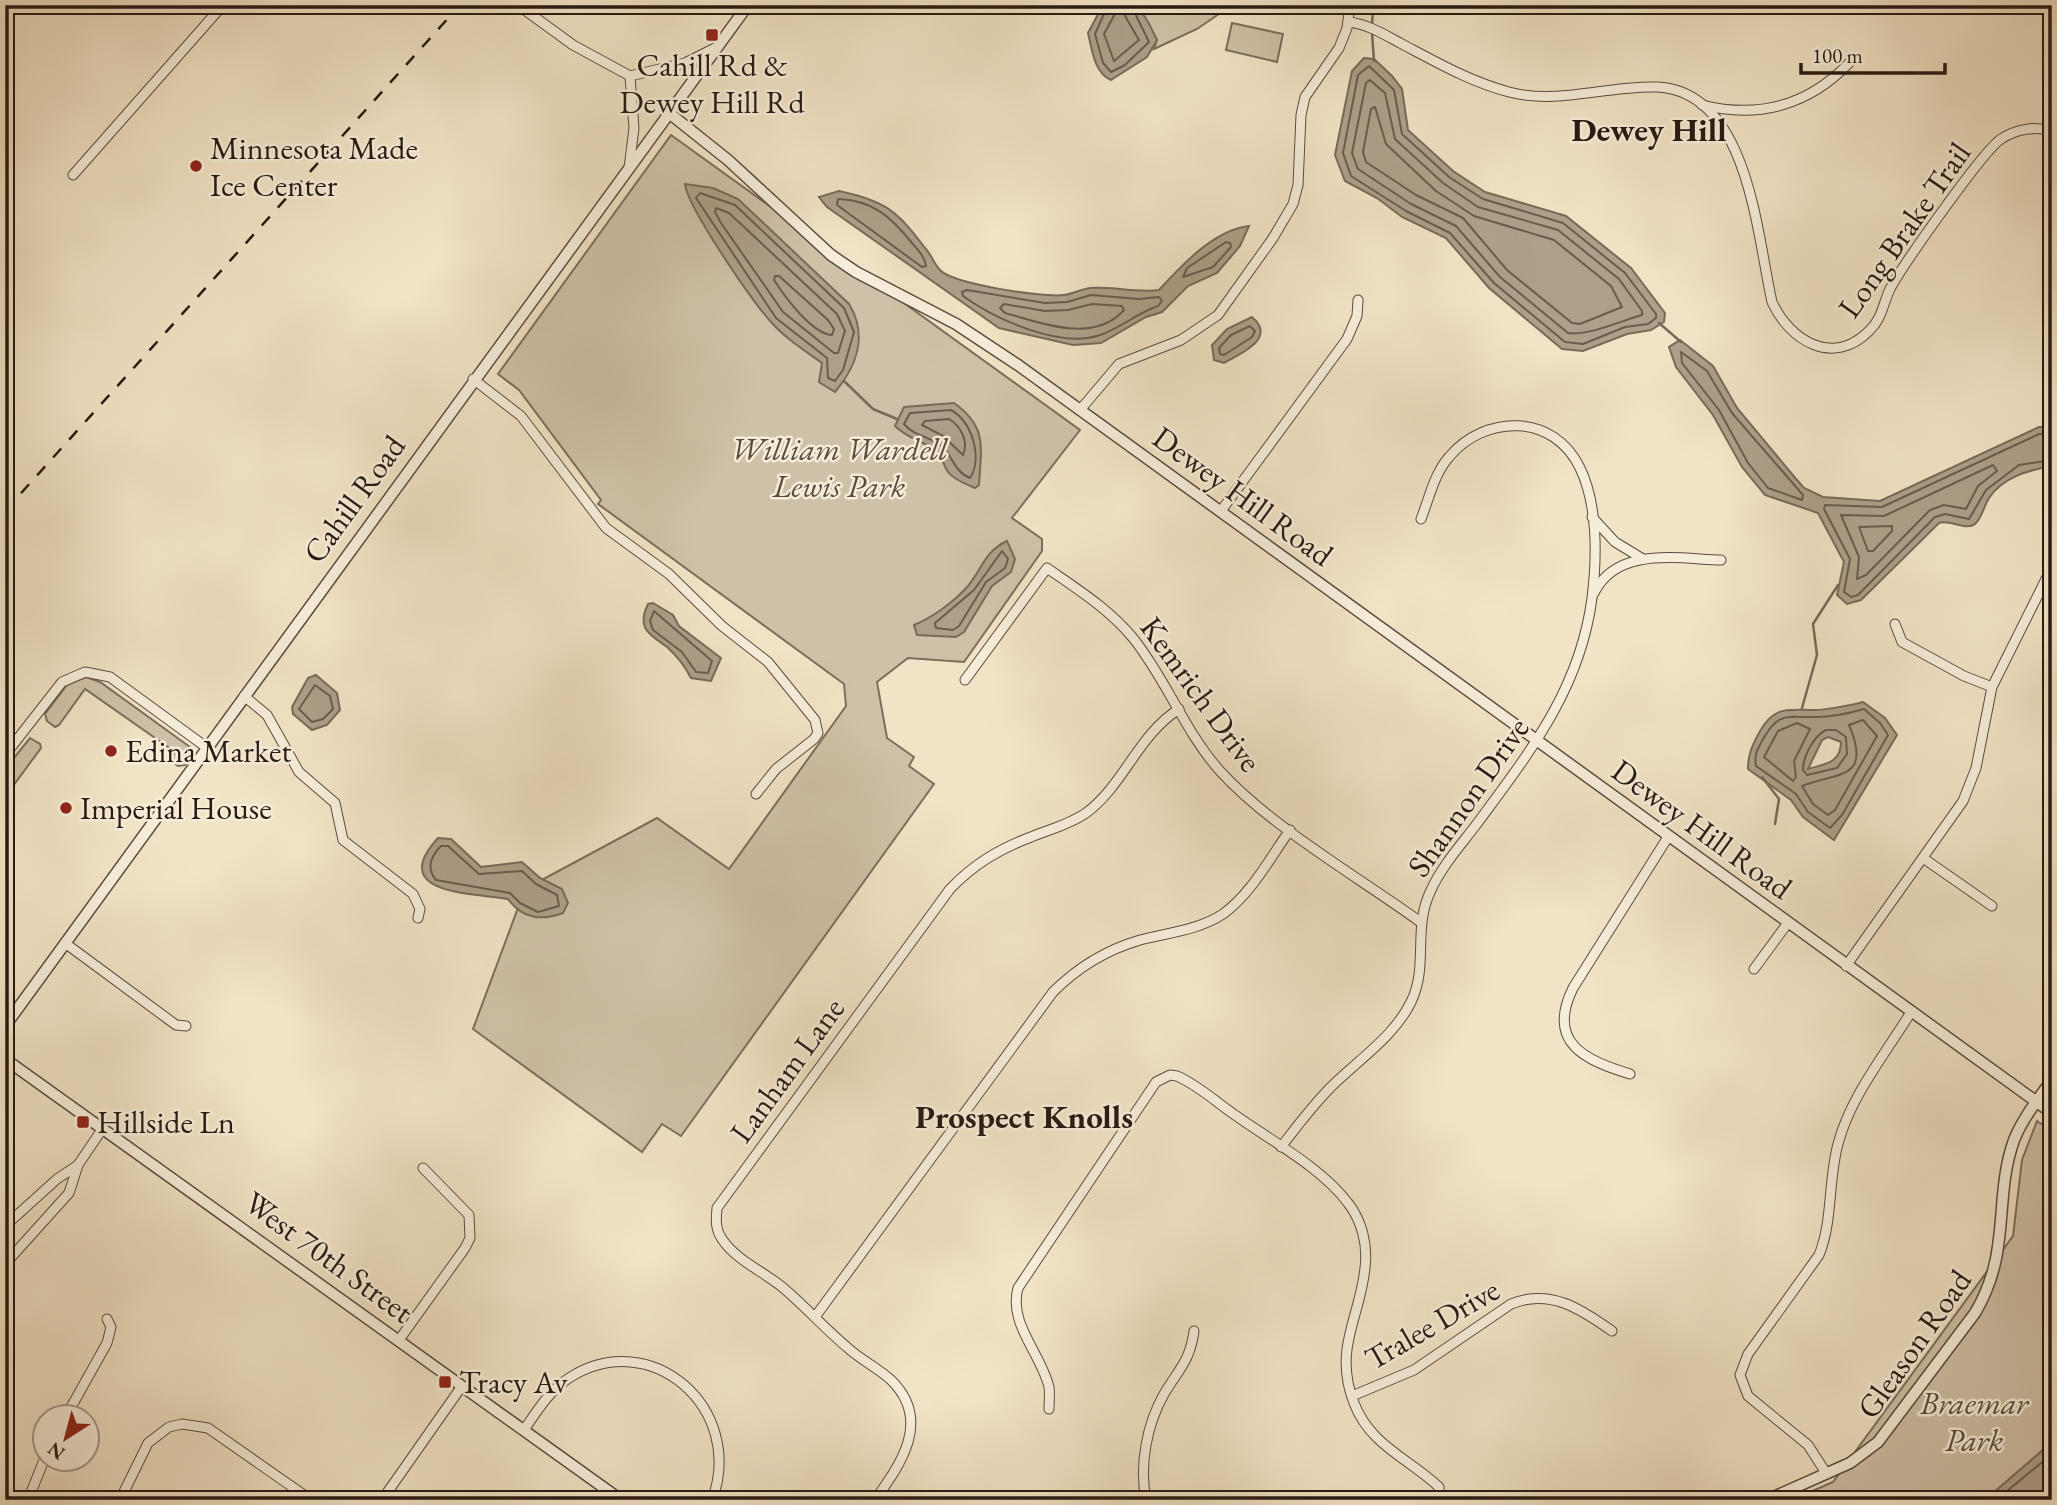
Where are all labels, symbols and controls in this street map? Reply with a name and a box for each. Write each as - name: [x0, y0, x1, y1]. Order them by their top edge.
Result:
- marker: Cahill Rd & Dewey Hill Rd: [704, 27, 720, 43]
- scale bar: [1801, 32, 1945, 76]
- text: 100 m: [1812, 42, 1863, 69]
- place label: Cahill Rd & Dewey Hill Rd: [619, 44, 805, 123]
- district label: Dewey Hill: [1571, 108, 1727, 151]
- place label: Minnesota Made Ice Center: [210, 127, 418, 206]
- street label: Long Brake Trail: [1828, 134, 1980, 326]
- marker: Minnesota Made Ice Center: [188, 158, 204, 174]
- street label: Dewey Hill Road: [1144, 416, 1342, 576]
- street label: Cahill Road: [293, 426, 415, 571]
- park label: William Wardell Lewis Park: [730, 428, 948, 507]
- street label: Kemrich Drive: [1131, 608, 1271, 780]
- street label: Shannon Drive: [1398, 709, 1538, 885]
- place label: Edina Market: [125, 730, 292, 772]
- marker: Edina Market: [103, 743, 119, 759]
- street label: Dewey Hill Road: [1603, 749, 1801, 909]
- place label: Imperial House: [80, 787, 272, 829]
- marker: Imperial House: [58, 800, 74, 816]
- street label: Lanham Lane: [720, 989, 854, 1151]
- district label: Prospect Knolls: [915, 1095, 1133, 1138]
- place label: Hillside Ln: [97, 1101, 235, 1143]
- marker: Hillside Ln: [75, 1114, 91, 1130]
- street label: West 70th Street: [236, 1181, 422, 1333]
- street label: Gleason Road: [1847, 1261, 1981, 1427]
- street label: Tralee Drive: [1357, 1269, 1507, 1379]
- place label: Tracy Av: [459, 1361, 568, 1403]
- marker: Tracy Av: [437, 1374, 453, 1390]
- park label: Braemar Park: [1919, 1382, 2030, 1461]
- north arrow: [32, 1404, 102, 1474]
- text: N: [42, 1436, 70, 1466]

